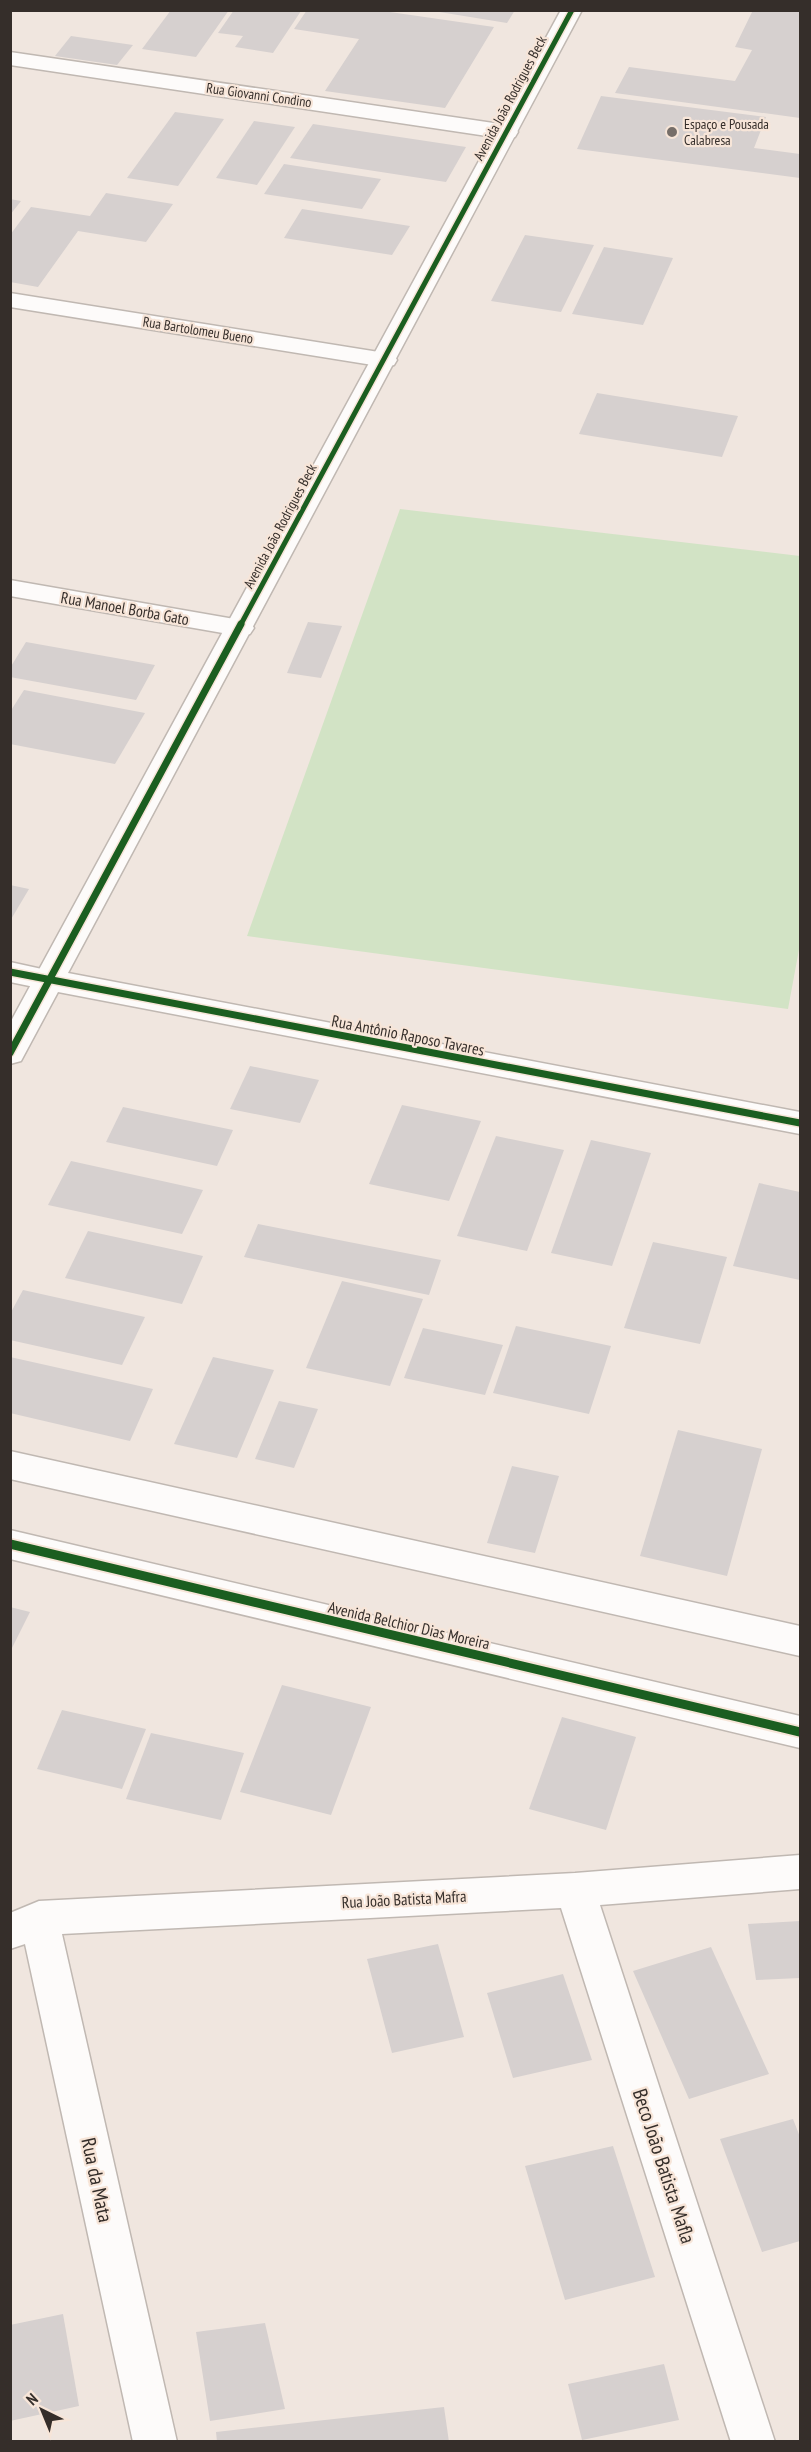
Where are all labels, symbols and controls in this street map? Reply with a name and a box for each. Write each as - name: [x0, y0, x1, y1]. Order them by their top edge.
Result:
- street label: Avenida João Rodrigues Beck: [469, 32, 551, 163]
- street label: Rua Giovanni Condino: [205, 79, 313, 111]
- place label: Espaço e Pousada Calabresa: [684, 115, 769, 149]
- marker: Espaço e Pousada Calabresa: [665, 125, 679, 139]
- street label: Rua Bartolomeu Bueno: [142, 312, 254, 348]
- street label: Avenida João Rodrigues Beck: [239, 460, 321, 591]
- street label: Rua Manoel Borba Gato: [59, 587, 191, 629]
- street label: Rua Antônio Raposo Tavares: [330, 1010, 486, 1060]
- street label: Avenida Belchior Dias Moreira: [326, 1597, 492, 1653]
- street label: Rua João Batista Mafra: [341, 1886, 467, 1912]
- street label: Beco João Batista Mafla: [627, 2085, 701, 2247]
- street label: Rua da Mata: [75, 2135, 119, 2225]
- north arrow: [12, 2380, 72, 2440]
- text: N: [22, 2389, 42, 2409]

